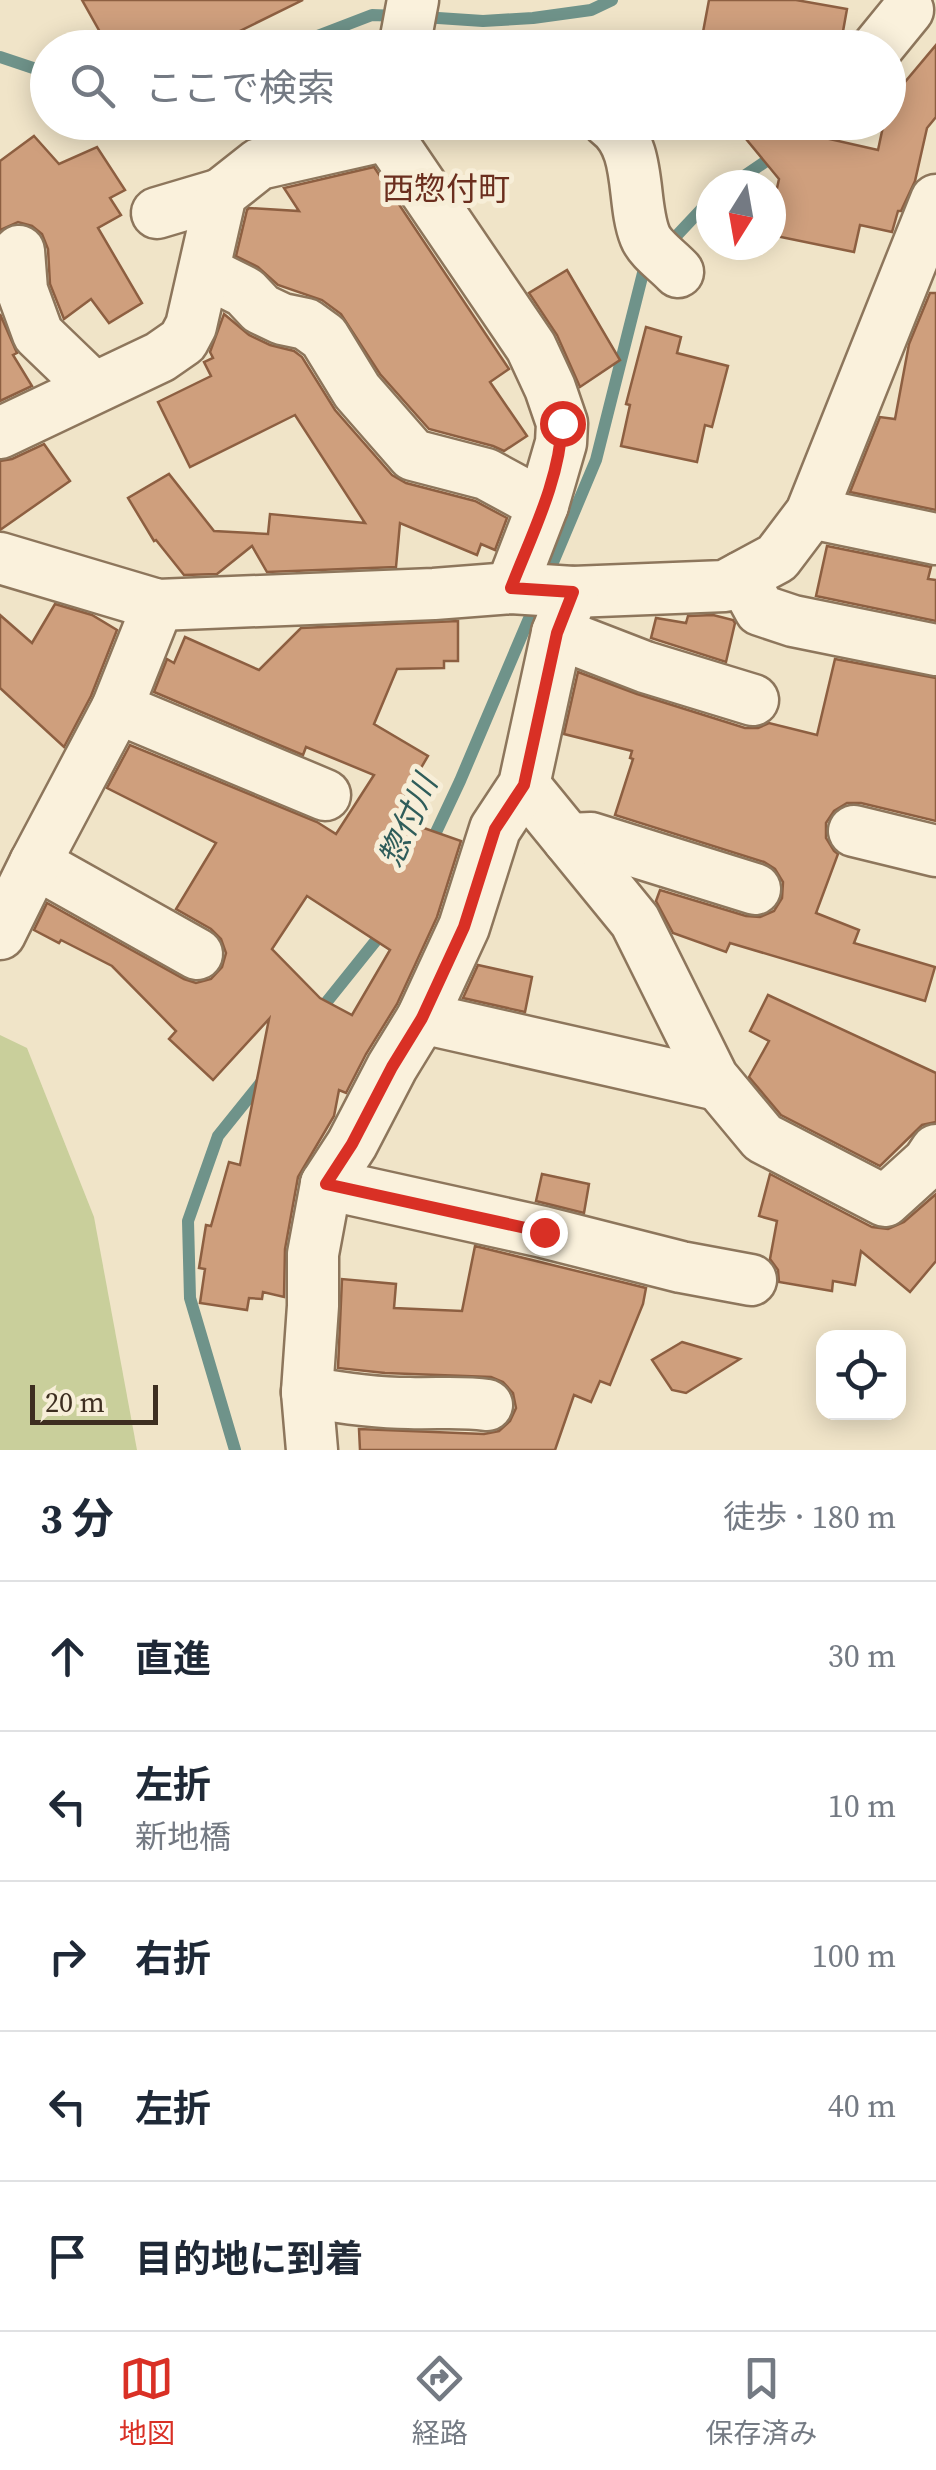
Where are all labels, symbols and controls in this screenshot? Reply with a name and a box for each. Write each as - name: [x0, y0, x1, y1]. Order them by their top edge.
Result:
- search box: [30, 30, 906, 140]
- icon: search: [65, 58, 120, 113]
- text: ここで検索: [145, 62, 335, 114]
- district label: 西惣付町: [382, 167, 510, 211]
- north arrow: [696, 170, 786, 260]
- route start: [540, 401, 586, 447]
- water label: 惣付川: [368, 765, 449, 874]
- route end: [522, 1210, 568, 1256]
- map controls: [816, 1330, 906, 1420]
- button: locate: [816, 1330, 906, 1420]
- scale bar: [30, 1380, 158, 1424]
- text: 20 m: [45, 1383, 105, 1421]
- text: 3 分: [40, 1489, 114, 1547]
- text: 徒歩 · 180 m: [723, 1495, 896, 1539]
- icon: ahead: [40, 1629, 95, 1684]
- text: 直進: [135, 1633, 211, 1685]
- text: 30 m: [828, 1634, 896, 1678]
- text: 左折: [135, 1759, 211, 1811]
- icon: left: [40, 1779, 95, 1834]
- text: 10 m: [828, 1784, 896, 1828]
- text: 新地橋: [135, 1815, 231, 1859]
- icon: right: [40, 1929, 95, 1984]
- text: 右折: [135, 1933, 211, 1985]
- text: 100 m: [812, 1934, 896, 1978]
- icon: left: [40, 2079, 95, 2134]
- text: 左折: [135, 2083, 211, 2135]
- text: 40 m: [828, 2084, 896, 2128]
- icon: arrive: [40, 2229, 95, 2284]
- text: 目的地に到着: [135, 2233, 363, 2285]
- tab: 地図: [119, 2351, 175, 2452]
- tab: 経路: [412, 2351, 468, 2452]
- tab: 保存済み: [705, 2351, 817, 2452]

